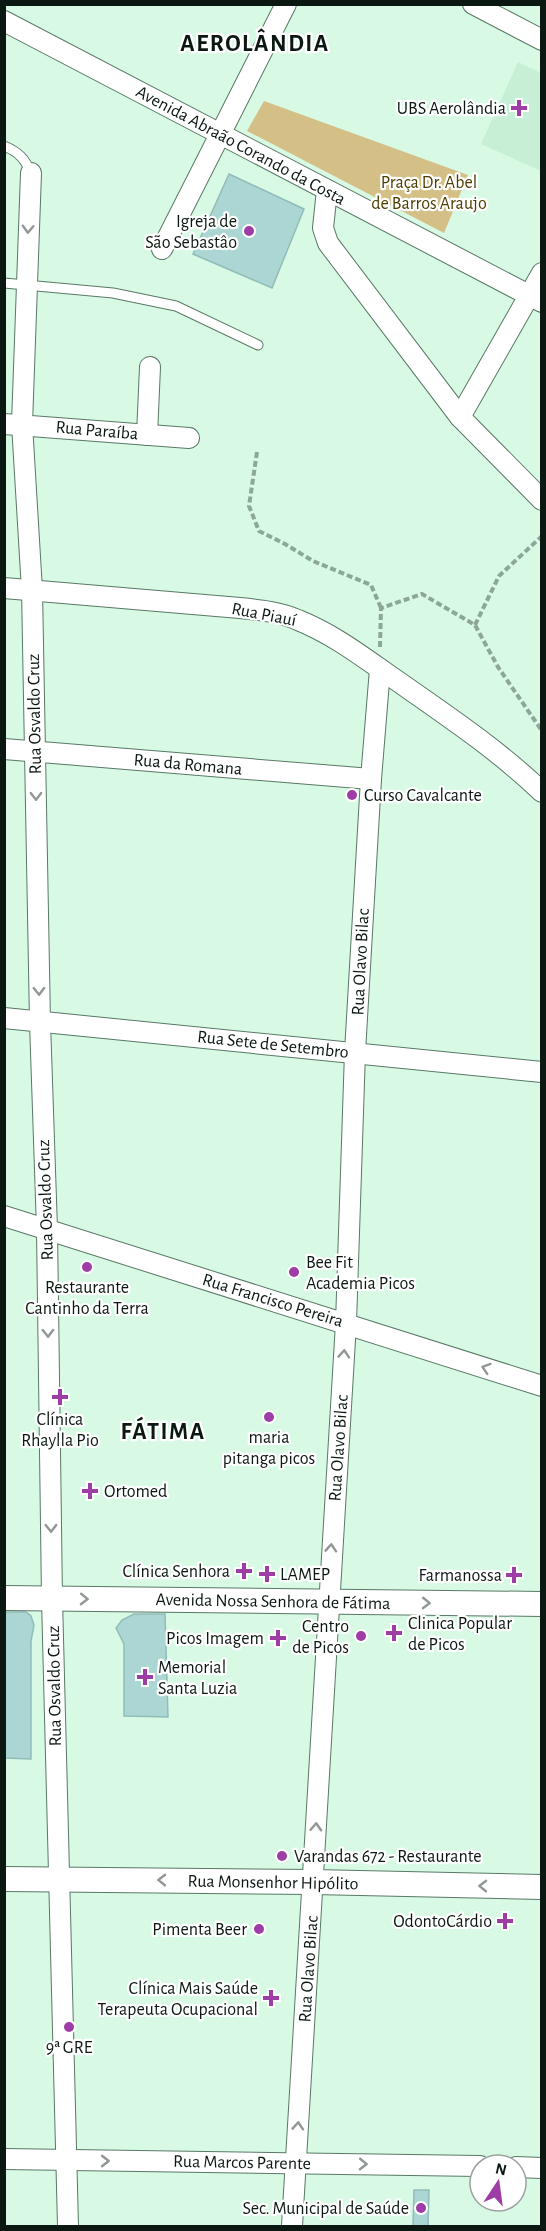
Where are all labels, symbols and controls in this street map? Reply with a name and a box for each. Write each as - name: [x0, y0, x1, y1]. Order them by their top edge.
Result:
- district label: AEROLÂNDIA: [180, 28, 330, 56]
- street label: Avenida Abraão Corando da Costa: [133, 83, 348, 209]
- marker: UBS Aerolândia: [510, 99, 528, 117]
- place label: UBS Aerolândia: [397, 100, 506, 118]
- park label: Praça Dr. Abel de Barros Araujo: [371, 174, 487, 213]
- place label: Igreja de São Sebastâo: [145, 213, 237, 252]
- marker: Igreja de São Sebastâo: [242, 224, 256, 238]
- one-way arrow: [22, 225, 35, 234]
- street label: Rua Paraíba: [55, 418, 139, 444]
- street label: Rua Piauí: [230, 600, 298, 630]
- street label: Rua Osvaldo Cruz: [25, 653, 45, 775]
- street label: Rua da Romana: [133, 751, 243, 779]
- place label: Curso Cavalcante: [364, 787, 482, 805]
- marker: Curso Cavalcante: [345, 788, 359, 802]
- one-way arrow: [30, 791, 42, 800]
- street label: Rua Olavo Bilac: [349, 908, 373, 1016]
- one-way arrow: [33, 986, 46, 995]
- street label: Rua Sete de Setembro: [196, 1028, 350, 1062]
- street label: Rua Osvaldo Cruz: [35, 1139, 57, 1261]
- place label: Bee Fit Academia Picos: [306, 1254, 415, 1293]
- marker: Restaurante Cantinho da Terra: [80, 1260, 94, 1274]
- marker: Bee Fit Academia Picos: [287, 1265, 301, 1279]
- street label: Rua Francisco Pereira: [200, 1271, 345, 1331]
- place label: Restaurante Cantinho da Terra: [25, 1279, 149, 1318]
- one-way arrow: [42, 1328, 54, 1337]
- one-way arrow: [337, 1349, 350, 1358]
- one-way arrow: [481, 1363, 492, 1375]
- marker: Clínica Rhaylla Pio: [51, 1388, 69, 1406]
- street label: Rua Olavo Bilac: [326, 1394, 352, 1502]
- marker: maria pitanga picos: [262, 1410, 276, 1424]
- place label: Clínica Rhaylla Pio: [21, 1411, 99, 1450]
- district label: FÁTIMA: [120, 1416, 206, 1444]
- place label: maria pitanga picos: [223, 1429, 315, 1468]
- marker: Ortomed: [81, 1482, 99, 1500]
- place label: Ortomed: [104, 1483, 167, 1501]
- one-way arrow: [45, 1523, 57, 1532]
- one-way arrow: [325, 1544, 338, 1553]
- marker: Clínica Senhora: [235, 1562, 253, 1580]
- place label: Clínica Senhora: [122, 1563, 230, 1581]
- marker: LAMEP: [258, 1565, 276, 1583]
- place label: LAMEP: [280, 1566, 330, 1584]
- place label: Farmanossa: [418, 1567, 502, 1585]
- marker: Farmanossa: [507, 1568, 521, 1582]
- street label: Avenida Nossa Senhora de Fátima: [155, 1591, 391, 1613]
- one-way arrow: [79, 1593, 88, 1606]
- one-way arrow: [421, 1597, 430, 1609]
- place label: Clinica Popular de Picos: [408, 1615, 512, 1654]
- place label: Centro de Picos: [292, 1618, 349, 1657]
- marker: Clinica Popular de Picos: [385, 1624, 403, 1642]
- street label: Rua Osvaldo Cruz: [45, 1625, 65, 1747]
- marker: Picos Imagem: [269, 1629, 287, 1647]
- marker: Centro de Picos: [354, 1629, 368, 1643]
- place label: Picos Imagem: [166, 1630, 264, 1648]
- place label: Memorial Santa Luzia: [158, 1659, 237, 1698]
- marker: Memorial Santa Luzia: [136, 1668, 154, 1686]
- one-way arrow: [310, 1822, 323, 1831]
- place label: Varandas 672 - Restaurante: [294, 1848, 481, 1866]
- marker: Varandas 672 - Restaurante: [275, 1849, 289, 1863]
- street label: Rua Monsenhor Hipólito: [187, 1873, 359, 1893]
- one-way arrow: [158, 1874, 167, 1887]
- one-way arrow: [479, 1879, 488, 1892]
- marker: OdontoCárdio: [496, 1912, 514, 1930]
- place label: OdontoCárdio: [393, 1913, 492, 1931]
- street label: Rua Olavo Bilac: [296, 1915, 322, 2023]
- place label: Pimenta Beer: [152, 1921, 247, 1939]
- marker: Pimenta Beer: [252, 1922, 266, 1936]
- place label: Clínica Mais Saúde Terapeuta Ocupacional: [97, 1980, 258, 2019]
- marker: Clínica Mais Saúde Terapeuta Ocupacional: [262, 1989, 280, 2007]
- marker: 9ª GRE: [62, 2020, 76, 2034]
- place label: 9ª GRE: [46, 2039, 93, 2057]
- one-way arrow: [291, 2122, 304, 2131]
- street label: Rua Marcos Parente: [173, 2153, 311, 2173]
- north arrow: [468, 2153, 528, 2213]
- one-way arrow: [100, 2155, 109, 2167]
- one-way arrow: [358, 2158, 367, 2170]
- text: N: [494, 2160, 508, 2178]
- place label: Sec. Municipal de Saúde: [243, 2200, 409, 2218]
- marker: Sec. Municipal de Saúde: [414, 2201, 428, 2215]

